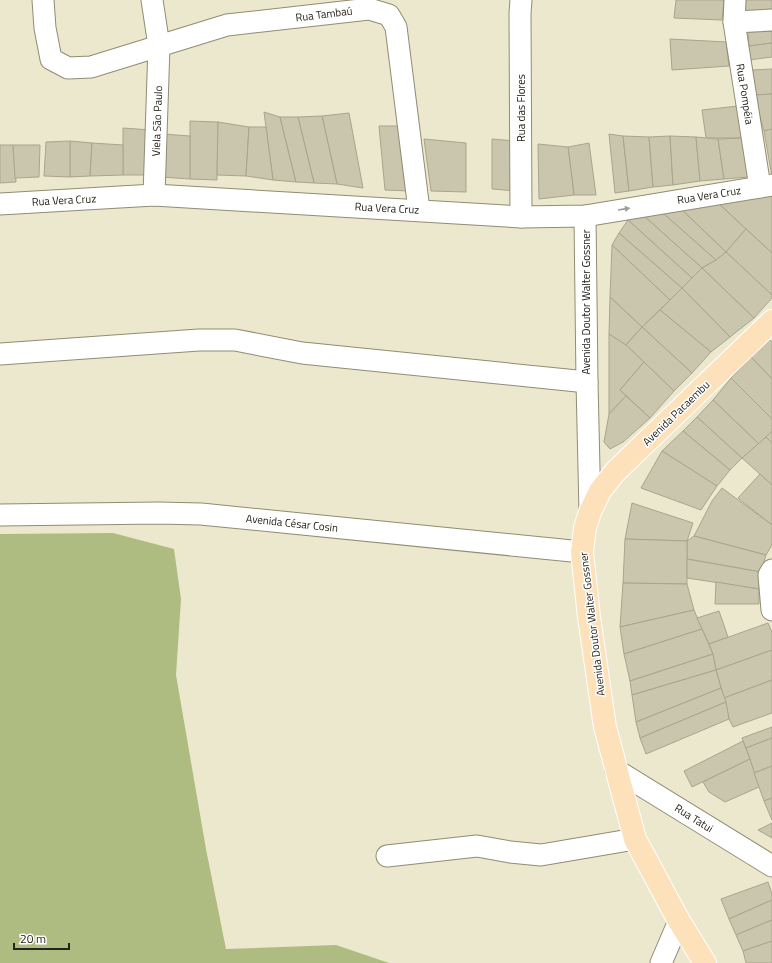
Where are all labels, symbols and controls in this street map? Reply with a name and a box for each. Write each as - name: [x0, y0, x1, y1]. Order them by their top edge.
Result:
- street label: Rua Tambaú: [295, 3, 354, 25]
- street label: Rua Pompéia: [732, 62, 758, 126]
- street label: Rua das Flores: [513, 74, 529, 142]
- street label: Viela São Paulo: [148, 85, 166, 157]
- street label: Rua Vera Cruz: [676, 182, 742, 208]
- street label: Rua Vera Cruz: [31, 190, 97, 210]
- street label: Rua Vera Cruz: [354, 198, 420, 218]
- one-way arrow: [618, 206, 630, 212]
- street label: Avenida Doutor Walter Gossner: [578, 229, 594, 375]
- street label: Avenida Pacaembu: [639, 377, 713, 449]
- street label: Avenida César Cosin: [245, 510, 339, 536]
- street label: Avenida Doutor Walter Gossner: [575, 551, 609, 697]
- street label: Rua Tatui: [672, 800, 716, 836]
- scale bar: [14, 925, 69, 951]
- text: 20 m: [20, 929, 46, 948]

